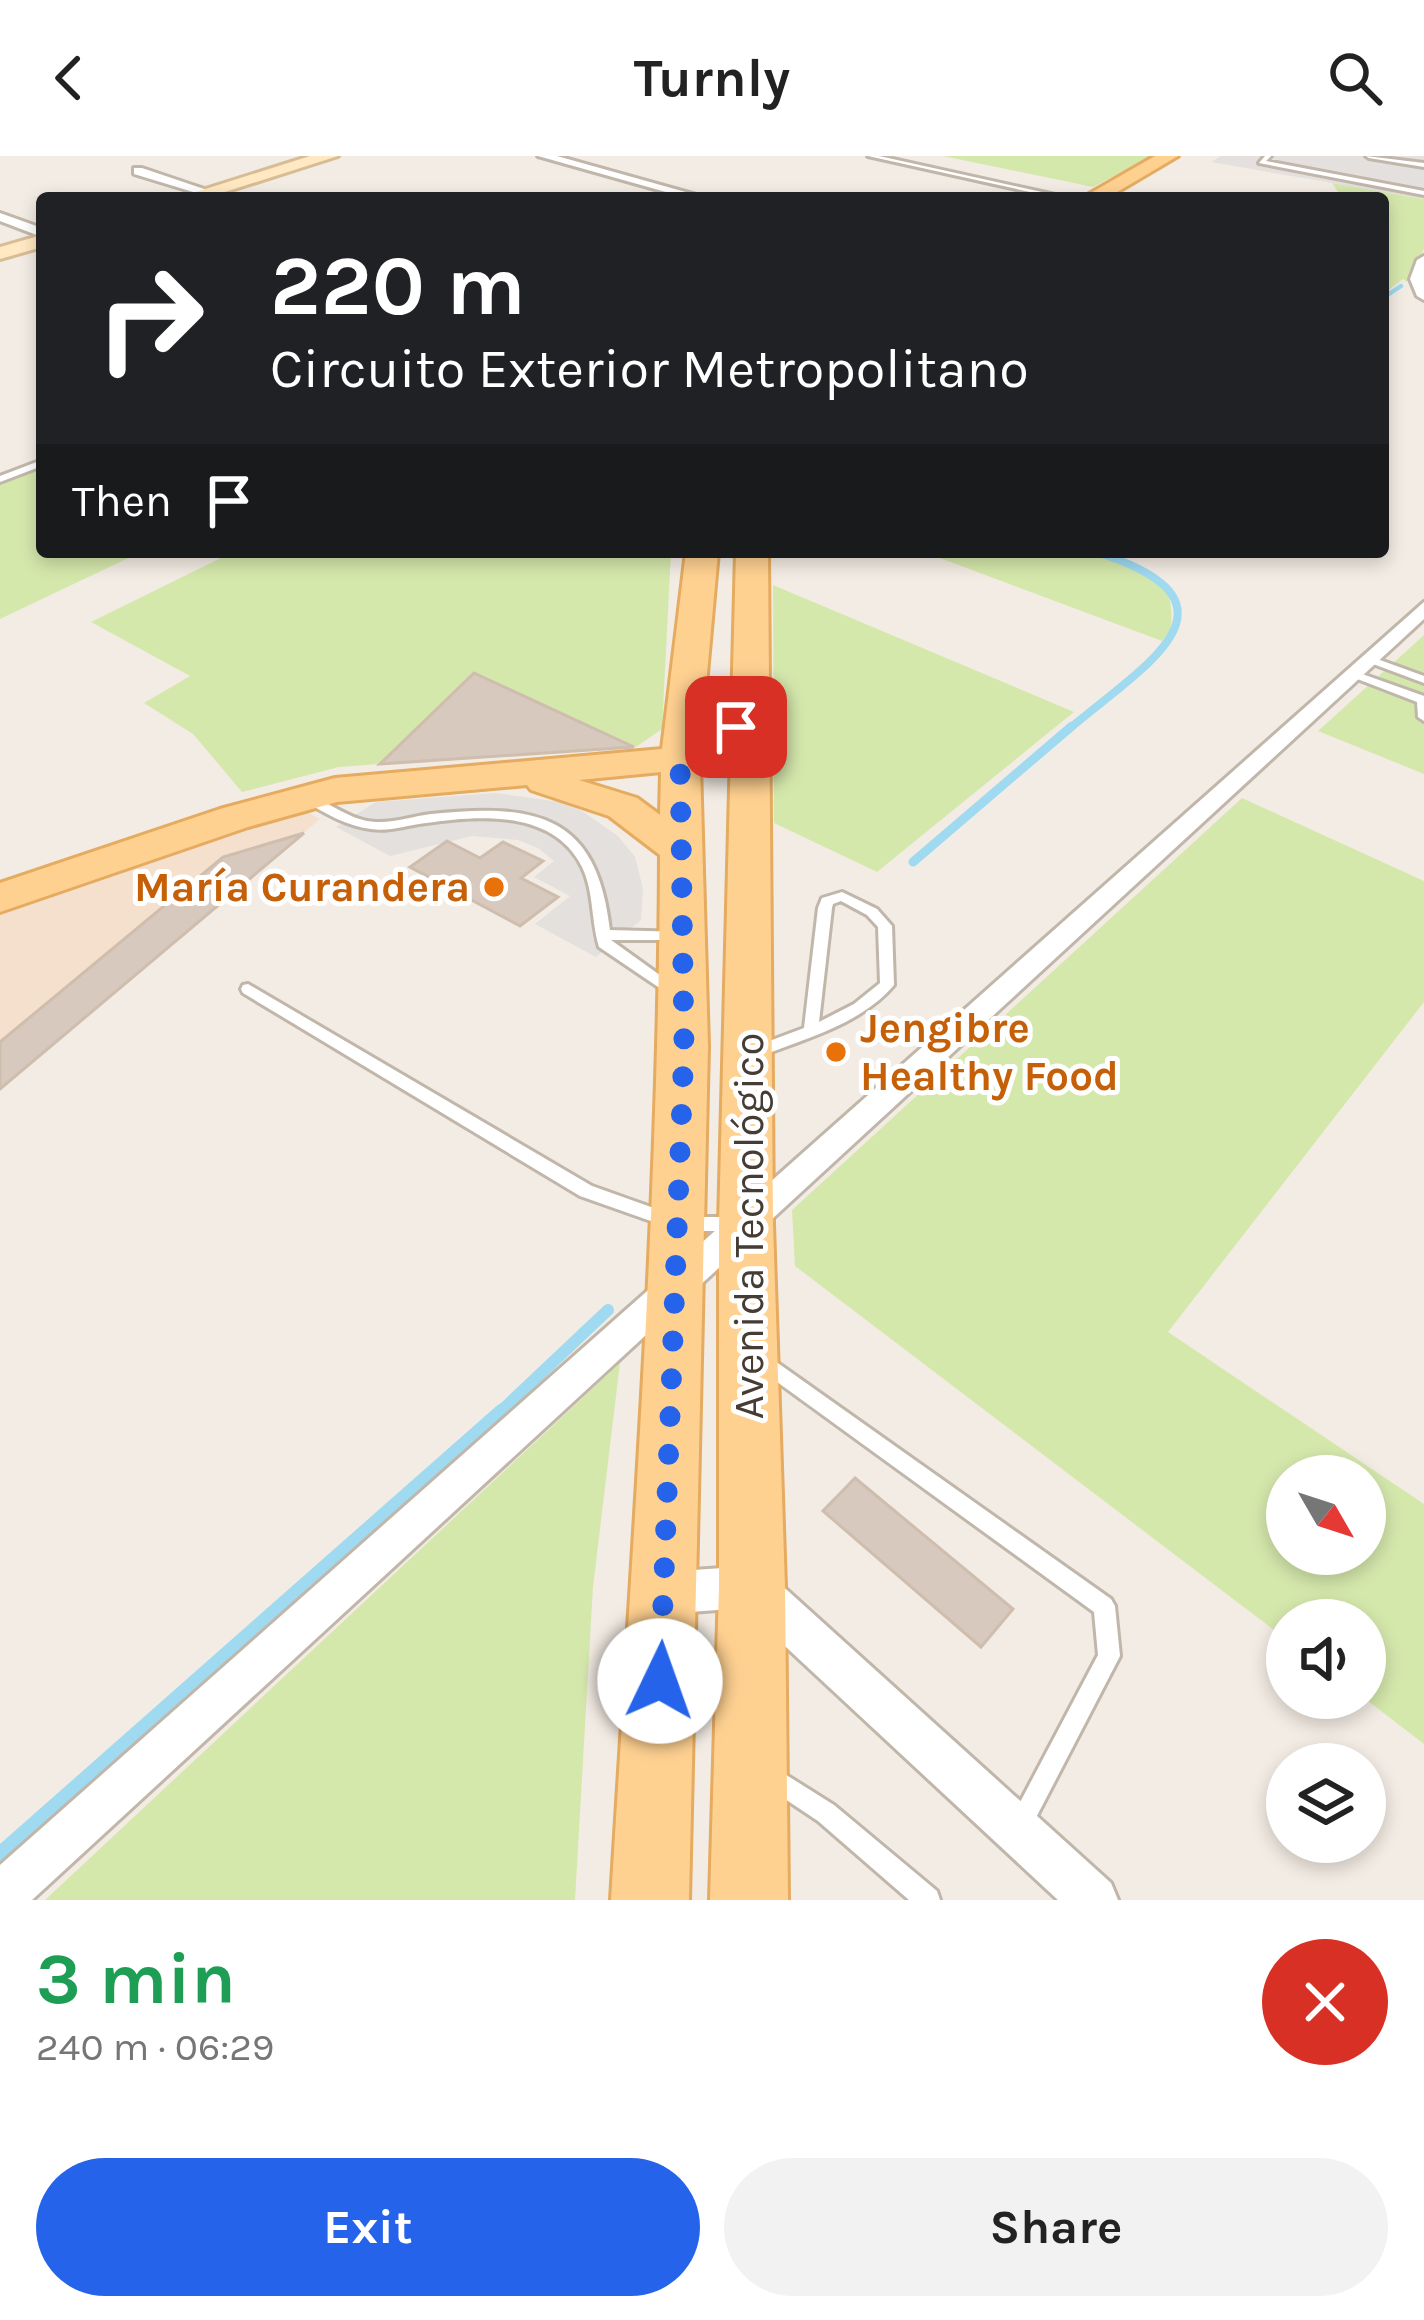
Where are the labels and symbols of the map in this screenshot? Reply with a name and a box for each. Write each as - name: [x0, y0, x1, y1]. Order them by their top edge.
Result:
- pin: [685, 676, 787, 778]
- place label: María Curandera: [134, 862, 470, 912]
- marker: María Curandera: [481, 874, 507, 900]
- place label: Jengibre Healthy Food: [860, 1003, 1119, 1101]
- street label: Avenida Tecnológico: [724, 1033, 774, 1419]
- marker: Jengibre Healthy Food: [823, 1039, 849, 1065]
- north arrow: [1266, 1455, 1386, 1575]
- position arrow: [597, 1618, 723, 1744]

